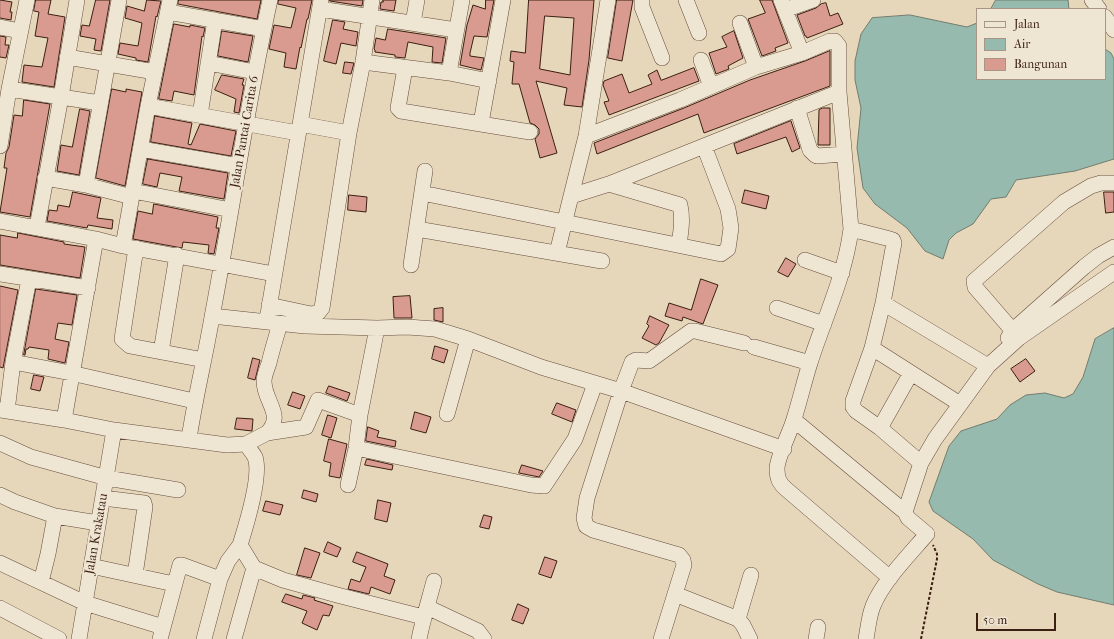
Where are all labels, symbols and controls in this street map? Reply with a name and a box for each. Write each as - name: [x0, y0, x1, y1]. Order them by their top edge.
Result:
- legend: [976, 8, 1106, 80]
- text: Jalan: [1014, 17, 1040, 31]
- text: Air: [1014, 37, 1030, 51]
- text: Bangunan: [1014, 57, 1067, 71]
- street label: Jalan Pantai Carita 6: [227, 75, 263, 189]
- street label: Jalan Krakatau: [82, 492, 112, 576]
- scale bar: [978, 605, 1058, 631]
- text: 50 m: [983, 613, 1007, 627]

